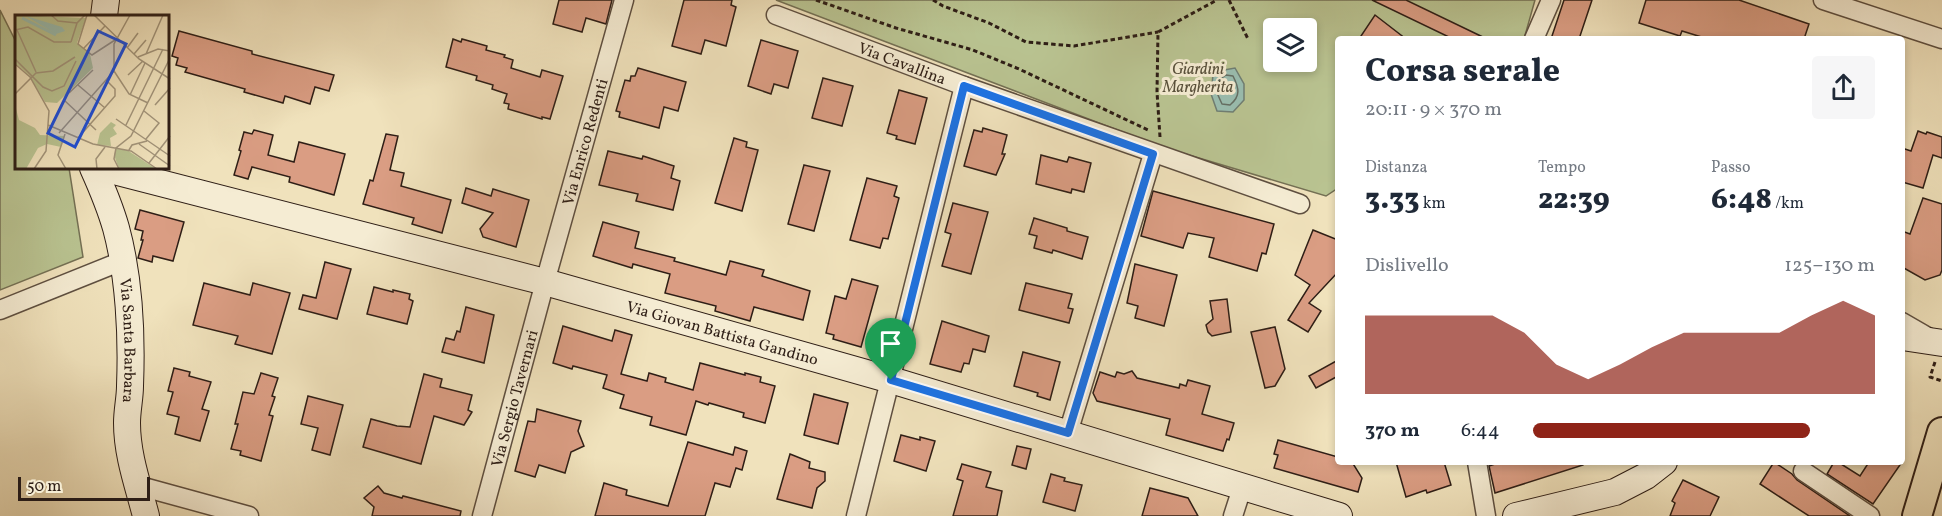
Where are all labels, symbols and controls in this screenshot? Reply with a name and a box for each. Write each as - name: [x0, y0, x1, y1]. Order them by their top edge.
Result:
- inset map: [15, 15, 170, 170]
- map controls: [1263, 18, 1317, 72]
- button: layers: [1263, 18, 1317, 72]
- street label: Via Cavallina: [854, 38, 949, 91]
- text: Corsa serale: [1365, 50, 1560, 96]
- button: share: [1812, 56, 1875, 119]
- park label: Giardini Margherita: [1162, 59, 1234, 99]
- street label: Via Enrico Redenti: [558, 76, 614, 208]
- text: 20:11 · 9 × 370 m: [1365, 96, 1502, 124]
- text: Distanza: [1365, 157, 1427, 179]
- text: Tempo: [1538, 157, 1586, 179]
- text: Passo: [1711, 157, 1750, 179]
- text: 3.33: [1365, 179, 1420, 221]
- text: 22:39: [1538, 179, 1610, 221]
- text: 6:48: [1711, 179, 1772, 221]
- text: km: [1420, 193, 1446, 215]
- text: /km: [1772, 193, 1804, 215]
- text: Dislivello: [1365, 252, 1449, 280]
- text: 125–130 m: [1784, 252, 1875, 280]
- street label: Via Santa Barbara: [113, 277, 140, 404]
- street label: Via Giovan Battista Gandino: [623, 297, 821, 372]
- pin: [865, 318, 916, 380]
- icon: arrive: [874, 327, 907, 360]
- street label: Via Sergio Tavernari: [487, 328, 545, 470]
- text: 370 m: [1365, 417, 1420, 445]
- text: 6:44: [1461, 417, 1500, 445]
- scale bar: [18, 474, 150, 502]
- text: 50 m: [27, 476, 61, 498]

